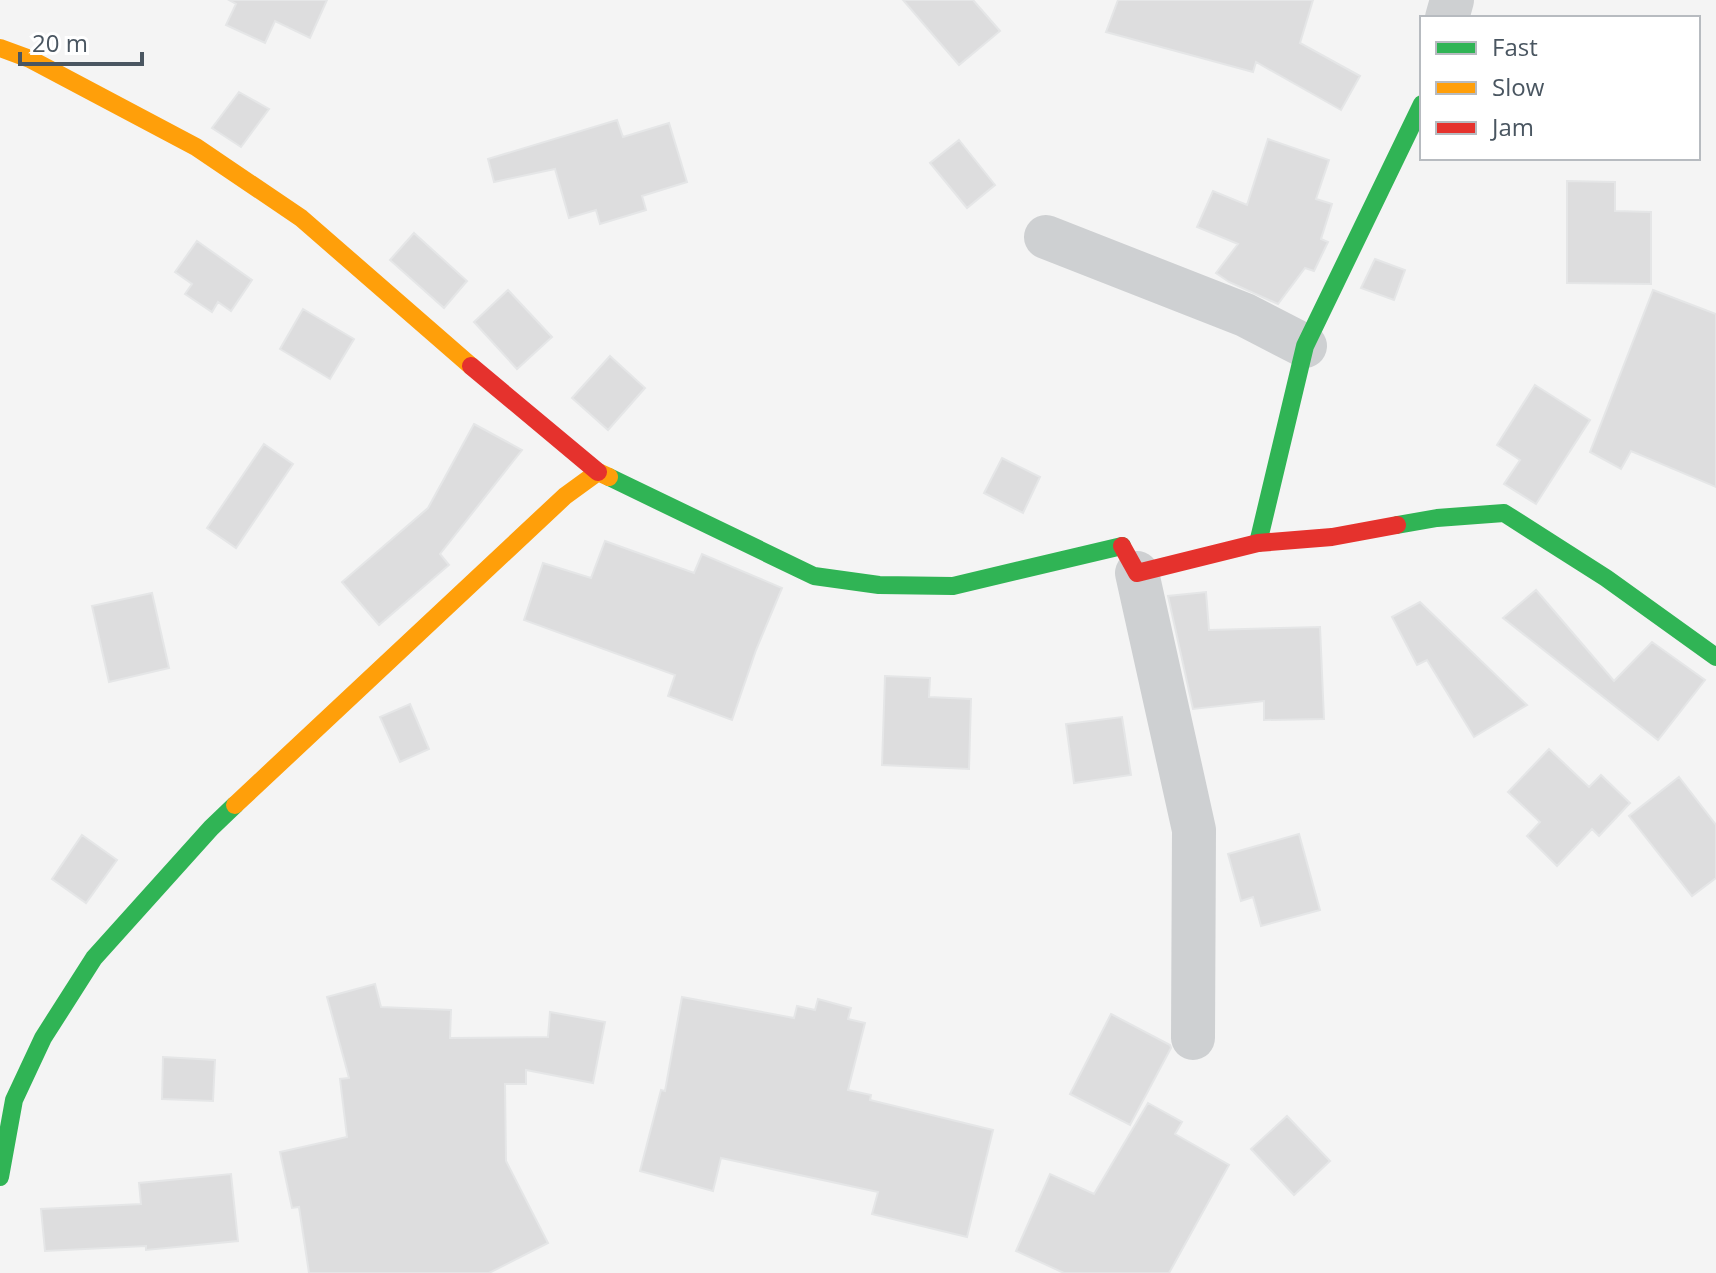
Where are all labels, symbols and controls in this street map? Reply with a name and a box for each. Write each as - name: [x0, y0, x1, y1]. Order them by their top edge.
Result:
- scale bar: [20, 16, 142, 66]
- legend: [1420, 16, 1700, 160]
- text: 20 m: [32, 26, 88, 59]
- text: Fast: [1492, 30, 1538, 63]
- text: Slow: [1492, 70, 1545, 103]
- text: Jam: [1490, 110, 1534, 143]

